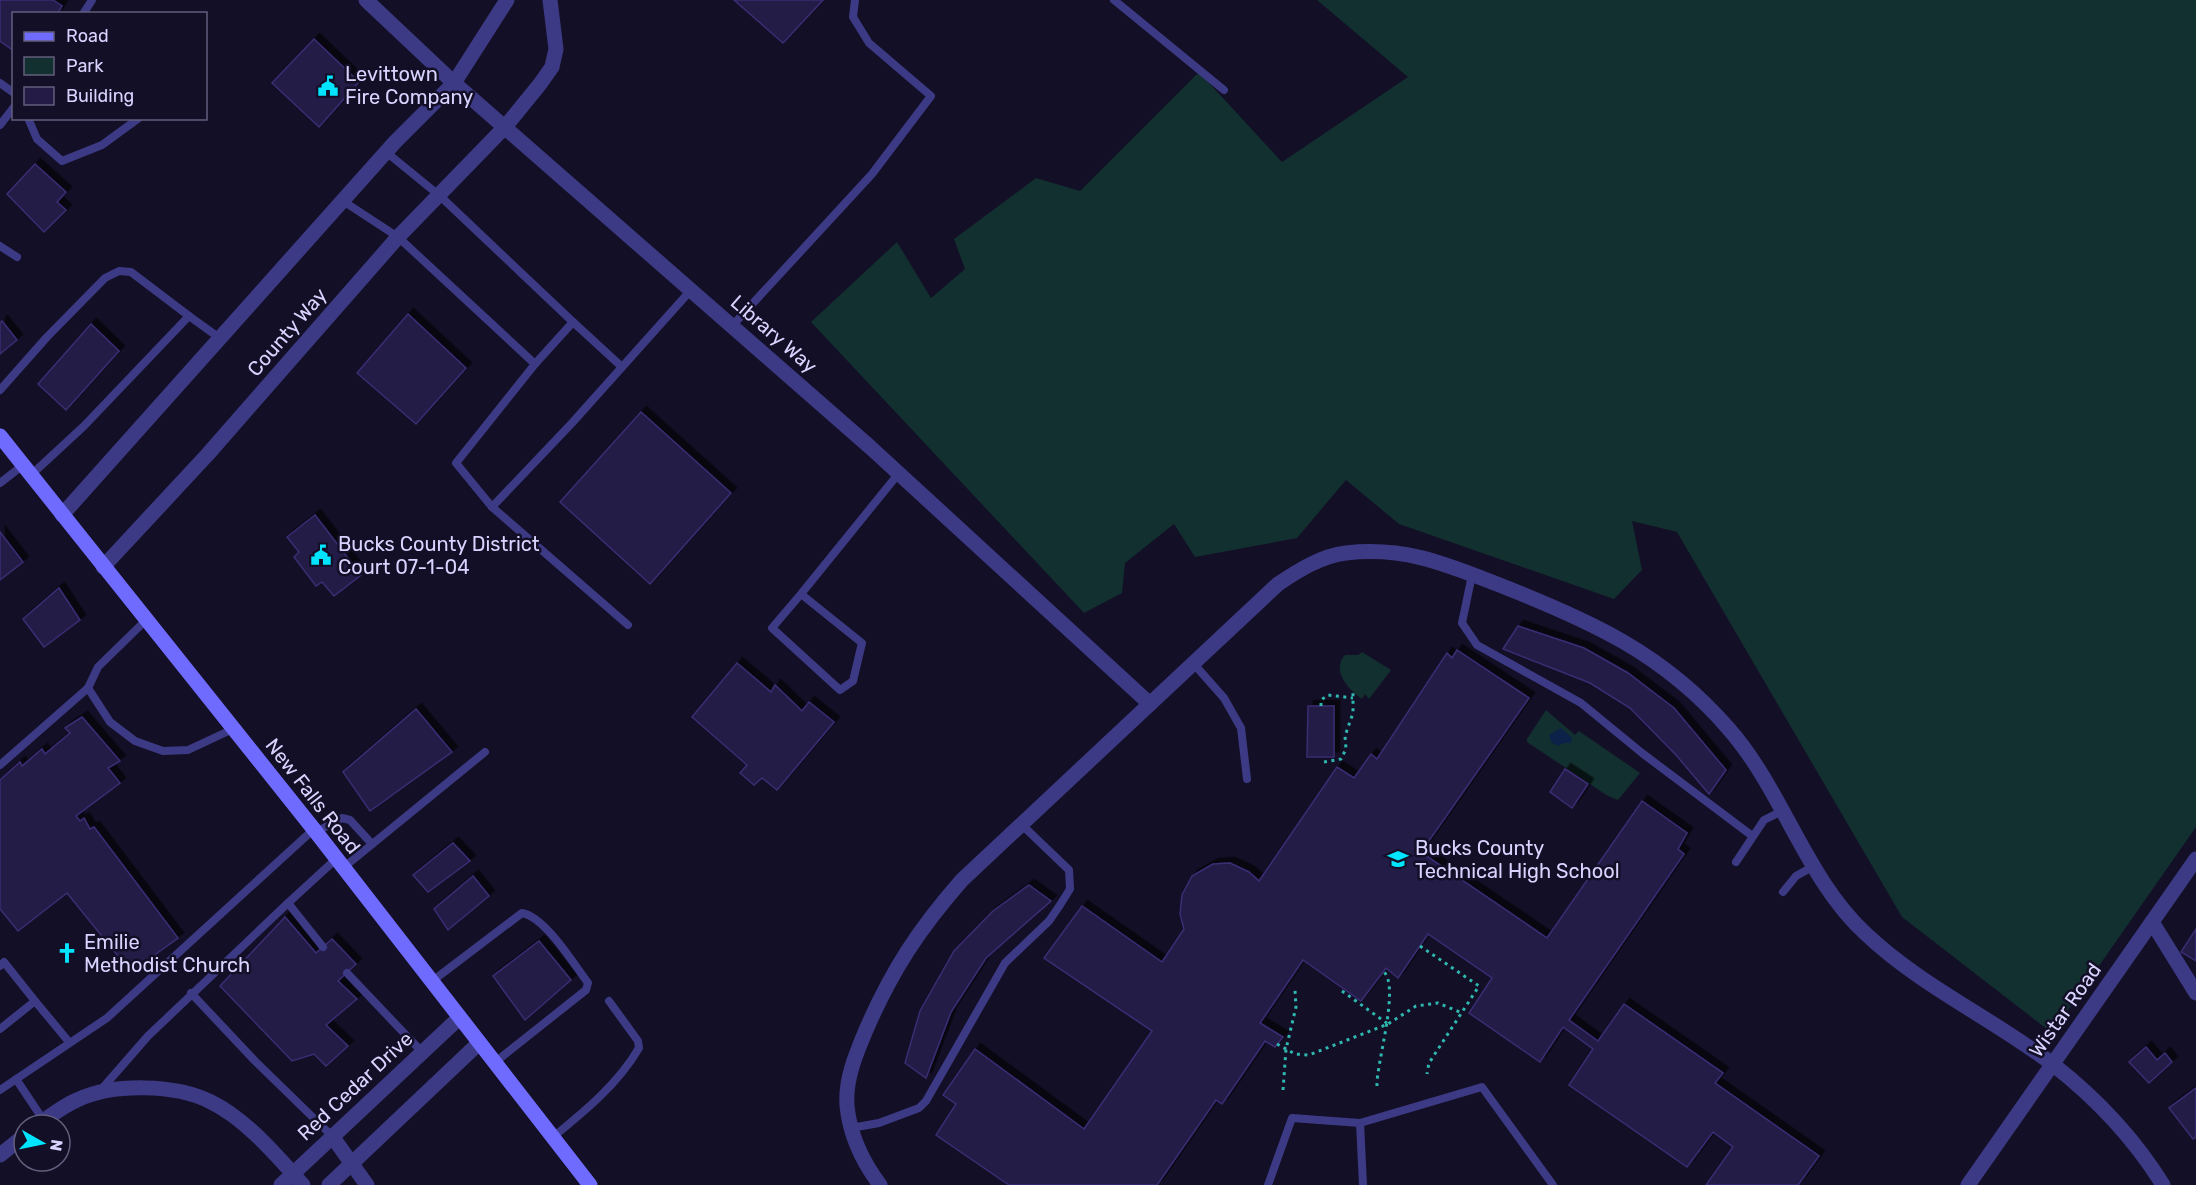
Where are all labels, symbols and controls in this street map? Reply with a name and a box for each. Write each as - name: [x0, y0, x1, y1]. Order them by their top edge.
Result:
- legend: [12, 12, 207, 120]
- text: Road: [66, 25, 109, 47]
- text: Park: [66, 55, 104, 77]
- place label: Levittown Fire Company: [345, 62, 473, 109]
- public building icon: Levittown Fire Company: [316, 74, 340, 98]
- text: Building: [66, 85, 134, 107]
- street label: County Way: [242, 283, 332, 381]
- street label: Library Way: [726, 290, 822, 378]
- place label: Bucks County District Court 07-1-04: [338, 532, 540, 579]
- public building icon: Bucks County District Court 07-1-04: [309, 543, 333, 567]
- street label: New Falls Road: [261, 734, 365, 858]
- place label: Bucks County Technical High School: [1415, 836, 1620, 883]
- school or university icon: Bucks County Technical High School: [1386, 847, 1410, 871]
- place label: Emilie Methodist Church: [84, 930, 250, 977]
- church icon: Emilie Methodist Church: [55, 941, 79, 965]
- street label: Wistar Road: [2024, 958, 2106, 1062]
- street label: Red Cedar Drive: [292, 1027, 418, 1145]
- north arrow: [12, 1113, 72, 1173]
- text: N: [46, 1138, 67, 1152]

